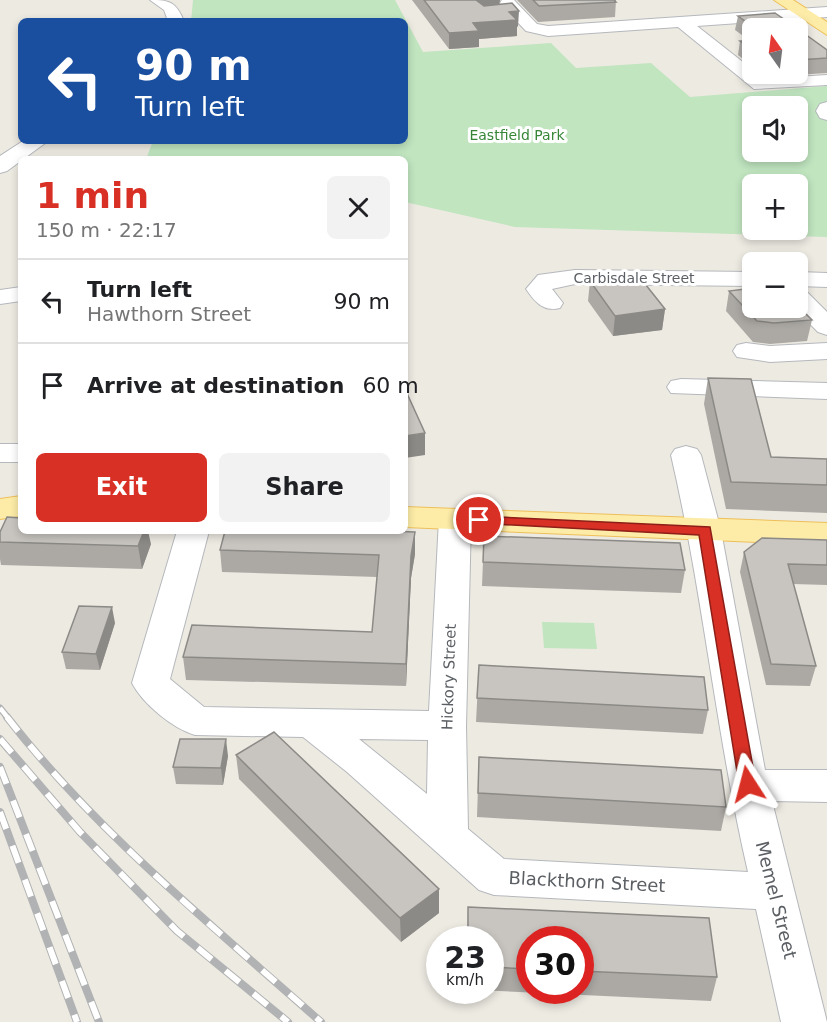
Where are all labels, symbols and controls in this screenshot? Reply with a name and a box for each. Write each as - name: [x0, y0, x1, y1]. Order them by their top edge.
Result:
- north arrow: [742, 18, 808, 84]
- map controls: [742, 18, 808, 318]
- text: 90 m: [135, 41, 252, 90]
- icon: left: [36, 42, 114, 120]
- text: Turn left: [135, 91, 245, 122]
- button: sound: [742, 96, 808, 162]
- park label: Eastfield Park: [469, 127, 565, 143]
- button: +: [742, 174, 808, 240]
- text: 1 min: [36, 175, 149, 216]
- button: close: [327, 176, 390, 239]
- text: 150 m · 22:17: [36, 218, 177, 242]
- button: −: [742, 252, 808, 318]
- street label: Carbisdale Street: [573, 270, 695, 286]
- text: Turn left: [87, 277, 192, 302]
- icon: left: [36, 285, 69, 318]
- text: 90 m: [334, 289, 390, 314]
- text: Hawthorn Street: [87, 302, 251, 326]
- icon: arrive: [36, 369, 69, 402]
- text: Arrive at destination: [87, 373, 344, 398]
- text: 60 m: [362, 373, 419, 398]
- button: Exit: [36, 453, 207, 522]
- button: Share: [219, 453, 390, 522]
- pin: [453, 494, 504, 545]
- icon: arrive: [462, 503, 495, 536]
- street label: Hickory Street: [438, 623, 460, 730]
- position arrow: [716, 752, 780, 816]
- street label: Memel Street: [752, 839, 801, 961]
- street label: Blackthorn Street: [508, 867, 666, 896]
- speed limit sign: 30: [516, 926, 594, 1004]
- text: 23: [444, 940, 486, 975]
- text: km/h: [446, 971, 484, 989]

